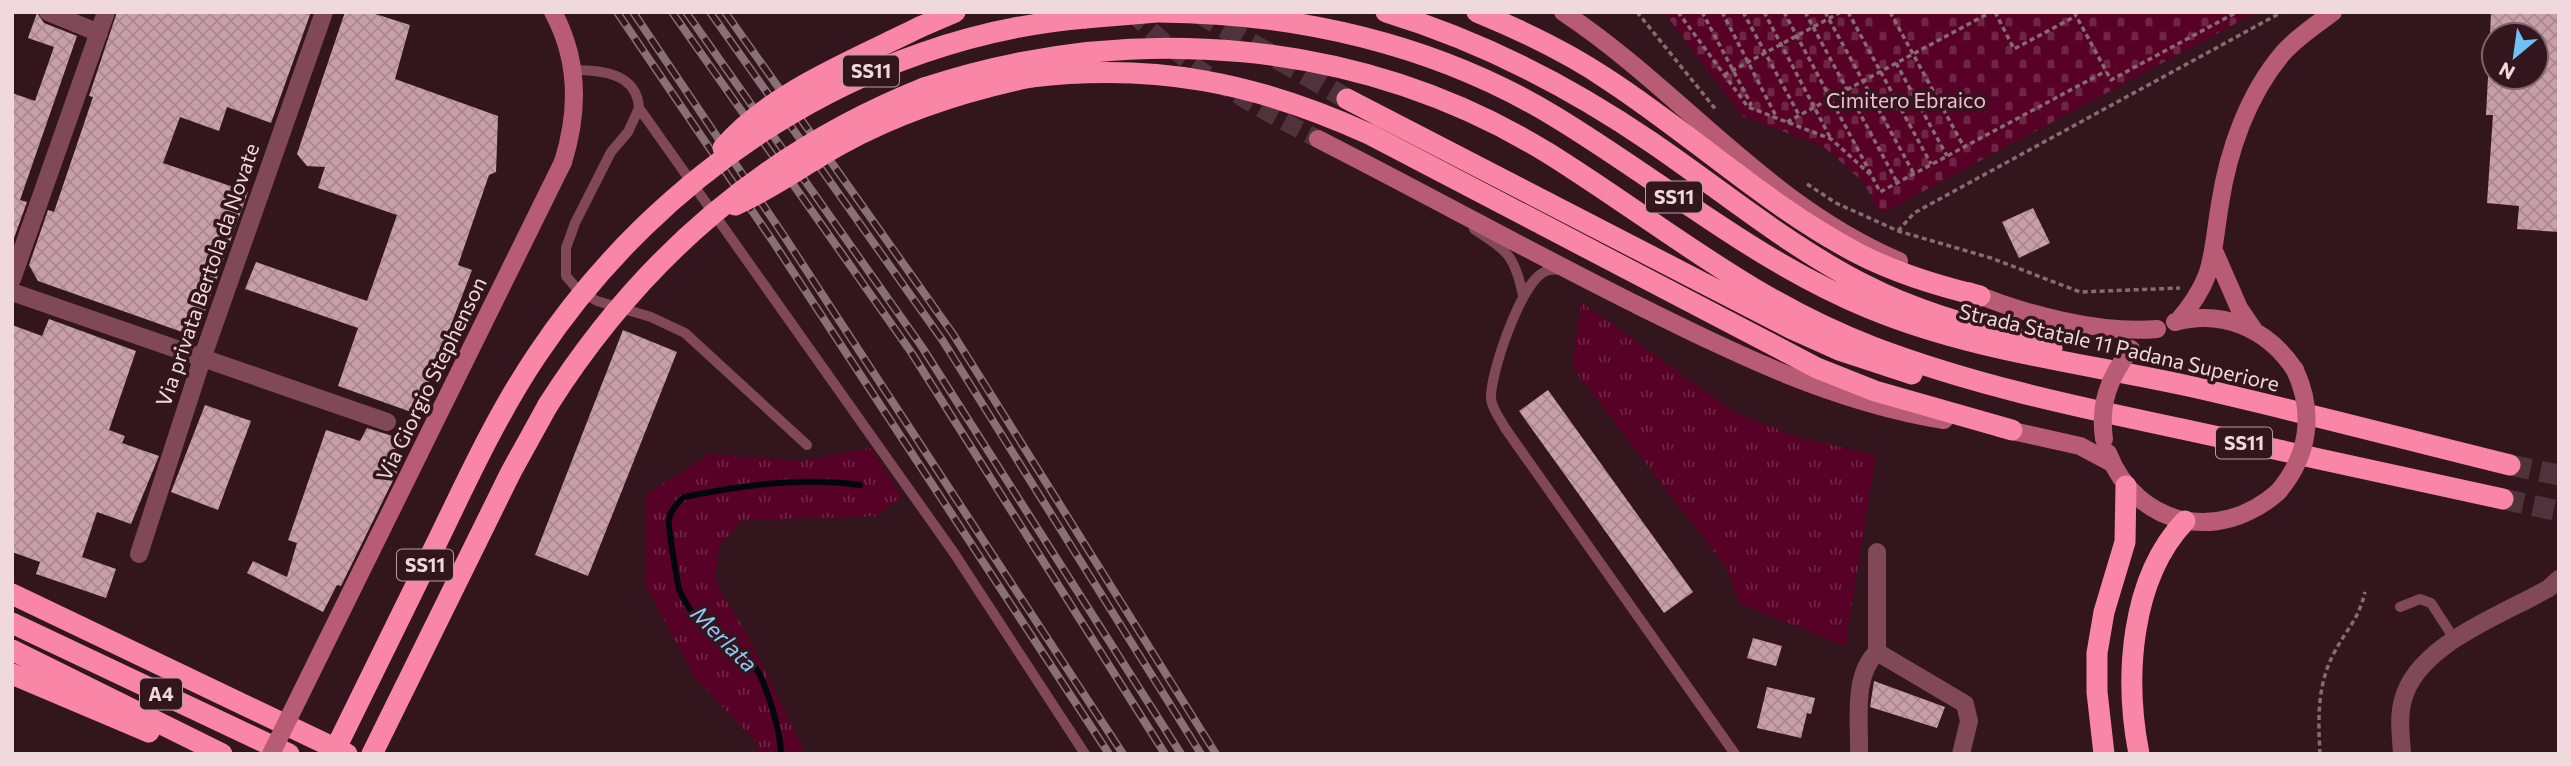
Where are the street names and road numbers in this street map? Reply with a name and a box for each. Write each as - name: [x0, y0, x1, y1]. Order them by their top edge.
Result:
- road number: SS11: [843, 55, 899, 86]
- street label: Via privata Bertola da Novate: [150, 140, 263, 409]
- road number: SS11: [1646, 182, 1702, 212]
- street label: Via Giorgio Stephenson: [370, 273, 491, 484]
- street label: Strada Statale 11 Padana Superiore: [1957, 297, 2282, 396]
- road number: SS11: [2216, 428, 2272, 458]
- road number: SS11: [397, 550, 453, 580]
- road number: A4: [140, 678, 182, 709]

